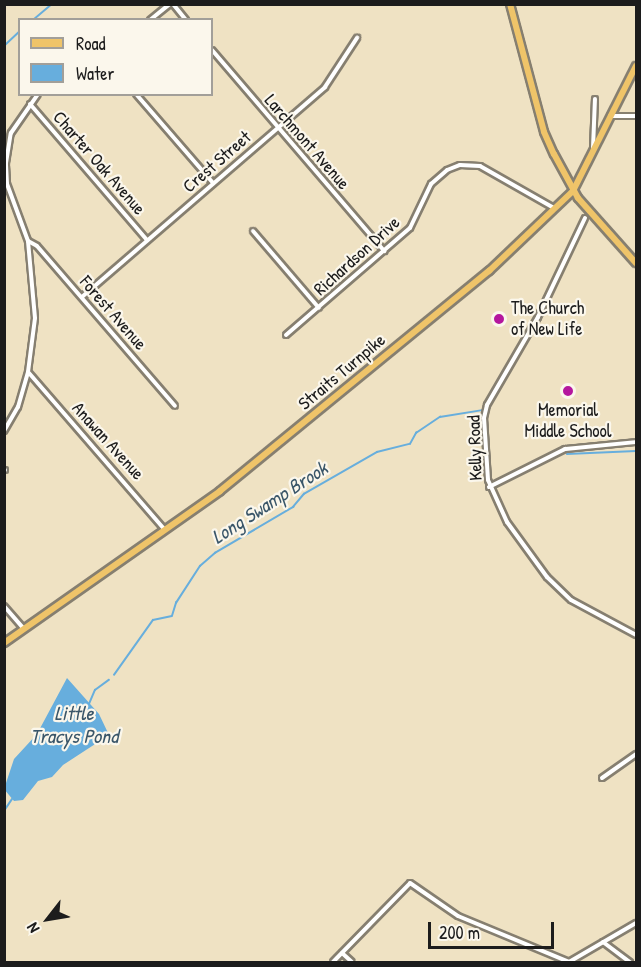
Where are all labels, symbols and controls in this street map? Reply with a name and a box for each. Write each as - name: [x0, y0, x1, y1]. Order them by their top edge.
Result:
- legend: [18, 18, 213, 96]
- text: Road: [76, 31, 106, 56]
- text: Water: [76, 61, 114, 86]
- street label: Larchmont Avenue: [260, 90, 354, 194]
- street label: Charter Oak Avenue: [48, 107, 150, 219]
- street label: Crest Street: [179, 127, 255, 197]
- street label: Richardson Drive: [310, 212, 404, 300]
- street label: Forest Avenue: [75, 272, 151, 354]
- place label: The Church of New Life: [511, 298, 584, 340]
- marker: The Church of New Life: [492, 312, 506, 326]
- street label: Straits Turnpike: [294, 329, 390, 415]
- marker: Memorial Middle School: [561, 384, 575, 398]
- street label: Anawan Avenue: [67, 398, 149, 484]
- place label: Memorial Middle School: [525, 400, 611, 442]
- street label: Kelly Road: [463, 415, 487, 481]
- water label: Long Swamp Brook: [207, 456, 331, 548]
- water label: Little Tracys Pond: [30, 701, 118, 748]
- north arrow: [18, 889, 78, 949]
- scale bar: [431, 910, 557, 948]
- text: N: [21, 919, 44, 938]
- text: 200 m: [439, 920, 480, 945]

